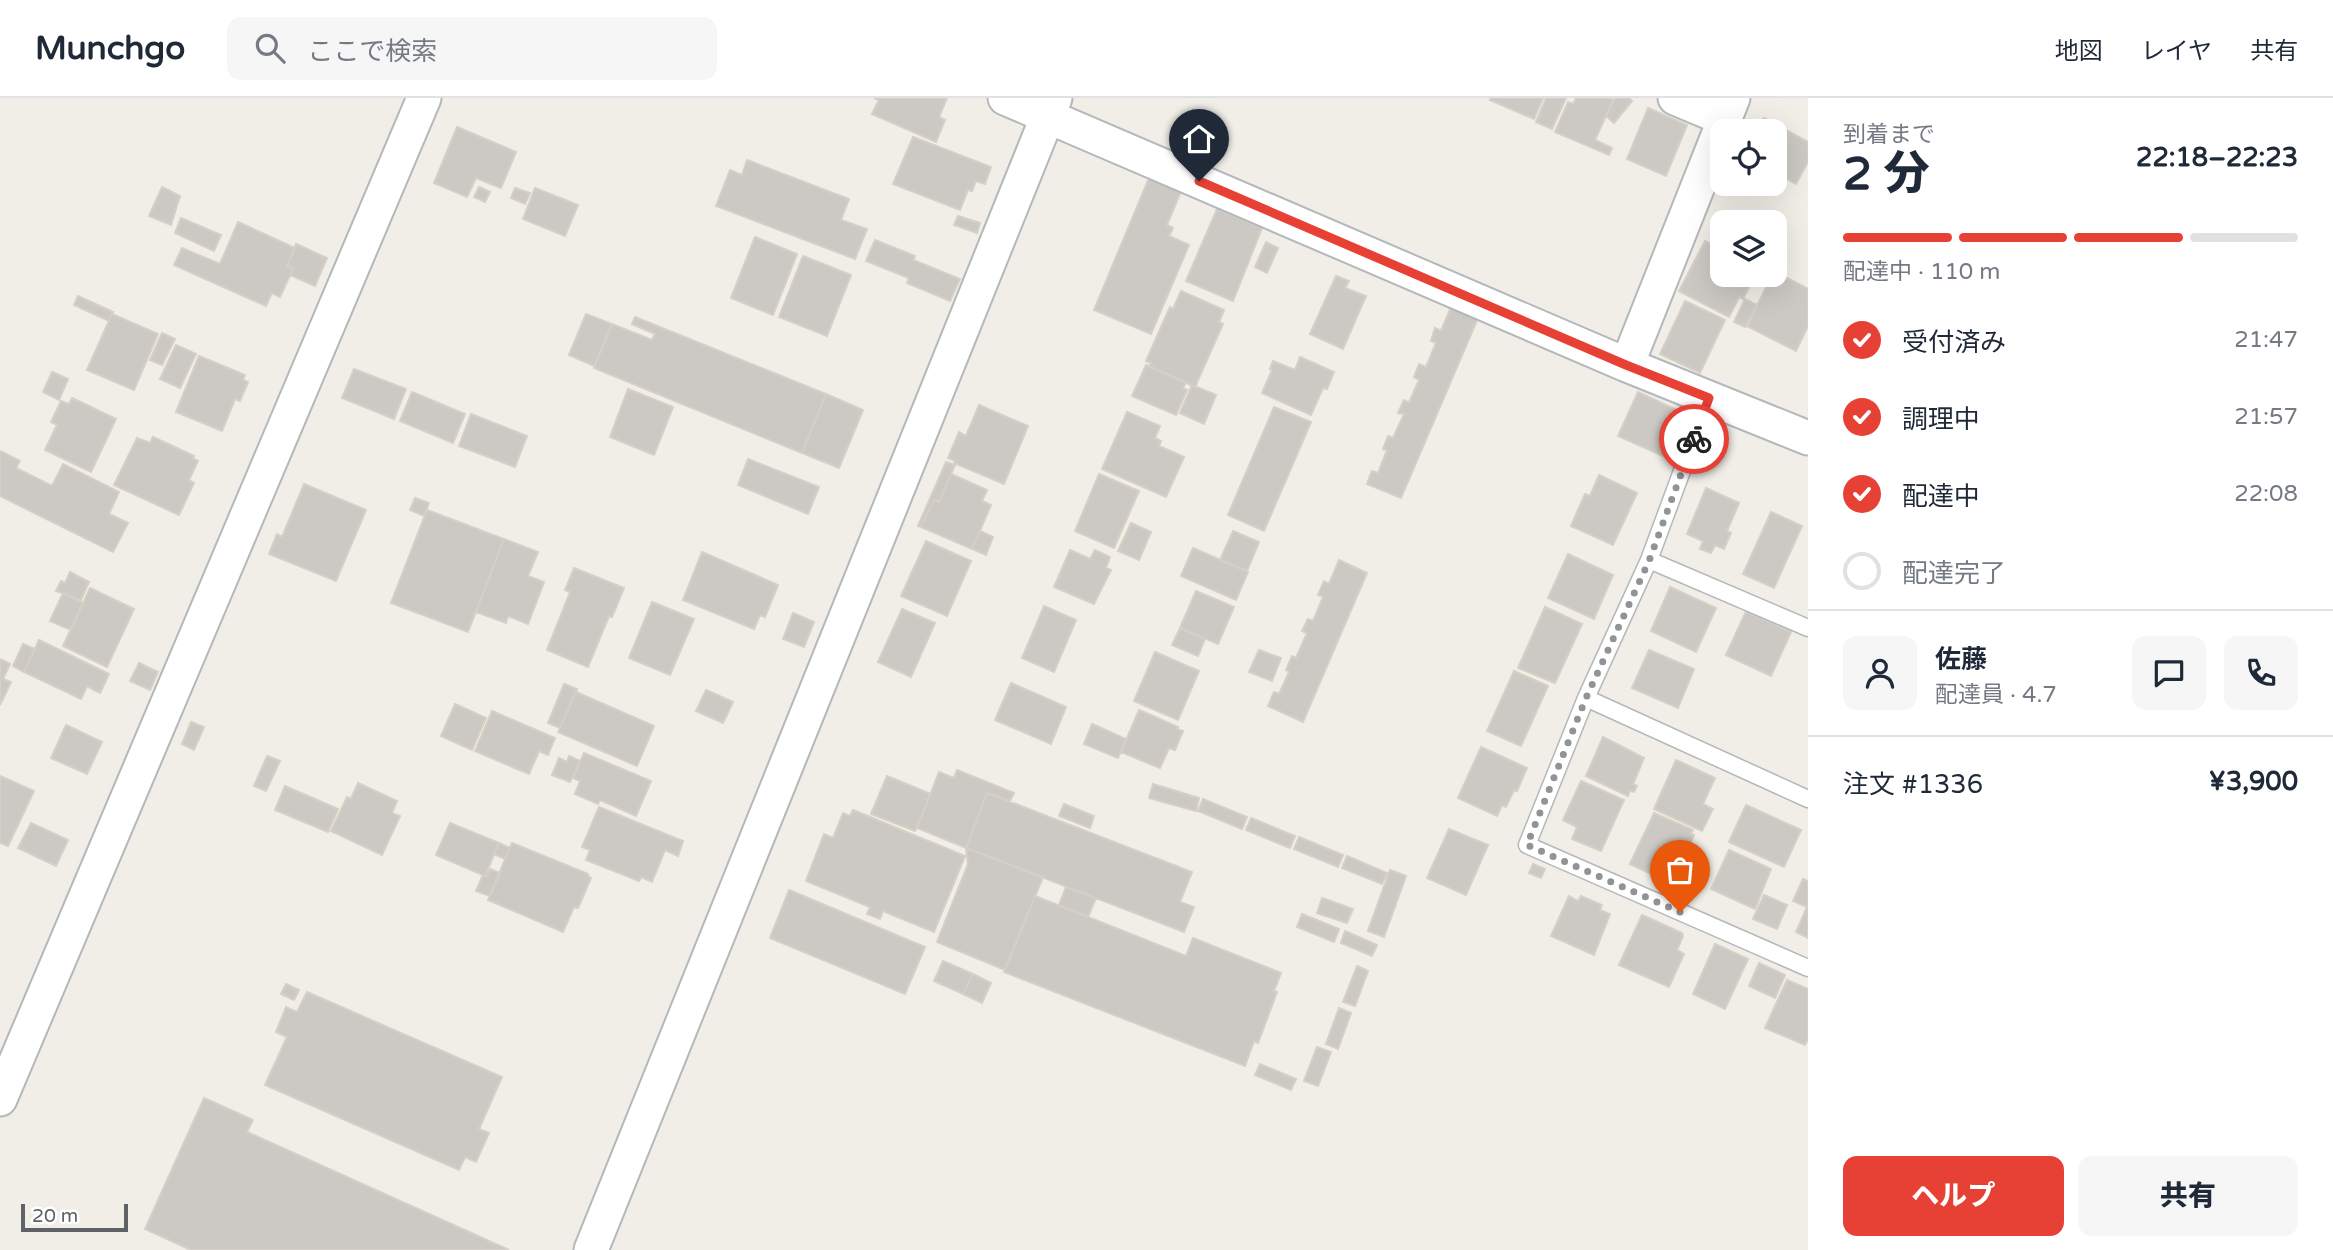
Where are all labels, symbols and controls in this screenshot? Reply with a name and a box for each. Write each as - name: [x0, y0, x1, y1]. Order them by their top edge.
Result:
- search box: [227, 17, 717, 80]
- text: Munchgo: [35, 29, 185, 68]
- icon: search: [251, 29, 289, 67]
- text: ここで検索: [307, 36, 437, 67]
- text: 地図: [2055, 37, 2103, 66]
- text: レイヤ: [2141, 37, 2212, 66]
- text: 共有: [2250, 37, 2298, 66]
- pin: [1169, 109, 1229, 181]
- map controls: [1710, 119, 1787, 287]
- button: locate: [1710, 119, 1787, 196]
- icon: home: [1180, 120, 1218, 158]
- text: 到着まで: [1843, 121, 1935, 149]
- text: 22:18–22:23: [2136, 142, 2298, 173]
- text: 2 分: [1843, 147, 1930, 202]
- button: layers: [1710, 210, 1787, 287]
- text: 配達中 · 110 m: [1843, 258, 2000, 286]
- icon: check: [1843, 321, 1881, 359]
- text: 21:47: [2234, 326, 2298, 354]
- text: 受付済み: [1902, 327, 2006, 358]
- icon: check: [1843, 398, 1881, 436]
- text: 21:57: [2234, 403, 2298, 431]
- courier: [1659, 404, 1729, 474]
- text: 調理中: [1902, 404, 1980, 435]
- icon: bike: [1675, 420, 1713, 458]
- icon: check: [1843, 475, 1881, 513]
- text: 22:08: [2234, 480, 2298, 508]
- text: 配達中: [1902, 481, 1980, 512]
- text: 配達完了: [1902, 558, 2006, 589]
- button: person: [1843, 636, 1917, 710]
- button: chat: [2132, 636, 2206, 710]
- button: phone: [2224, 636, 2298, 710]
- text: 佐藤: [1935, 644, 1987, 675]
- text: 配達員 · 4.7: [1935, 681, 2057, 709]
- text: ¥3,900: [2209, 766, 2298, 797]
- text: 注文 #1336: [1843, 769, 1983, 800]
- pin: [1650, 840, 1710, 912]
- icon: bag: [1661, 851, 1699, 889]
- button: ヘルプ: [1843, 1156, 2064, 1236]
- button: 共有: [2078, 1156, 2298, 1236]
- scale bar: [21, 1201, 128, 1233]
- text: 20 m: [32, 1205, 78, 1227]

